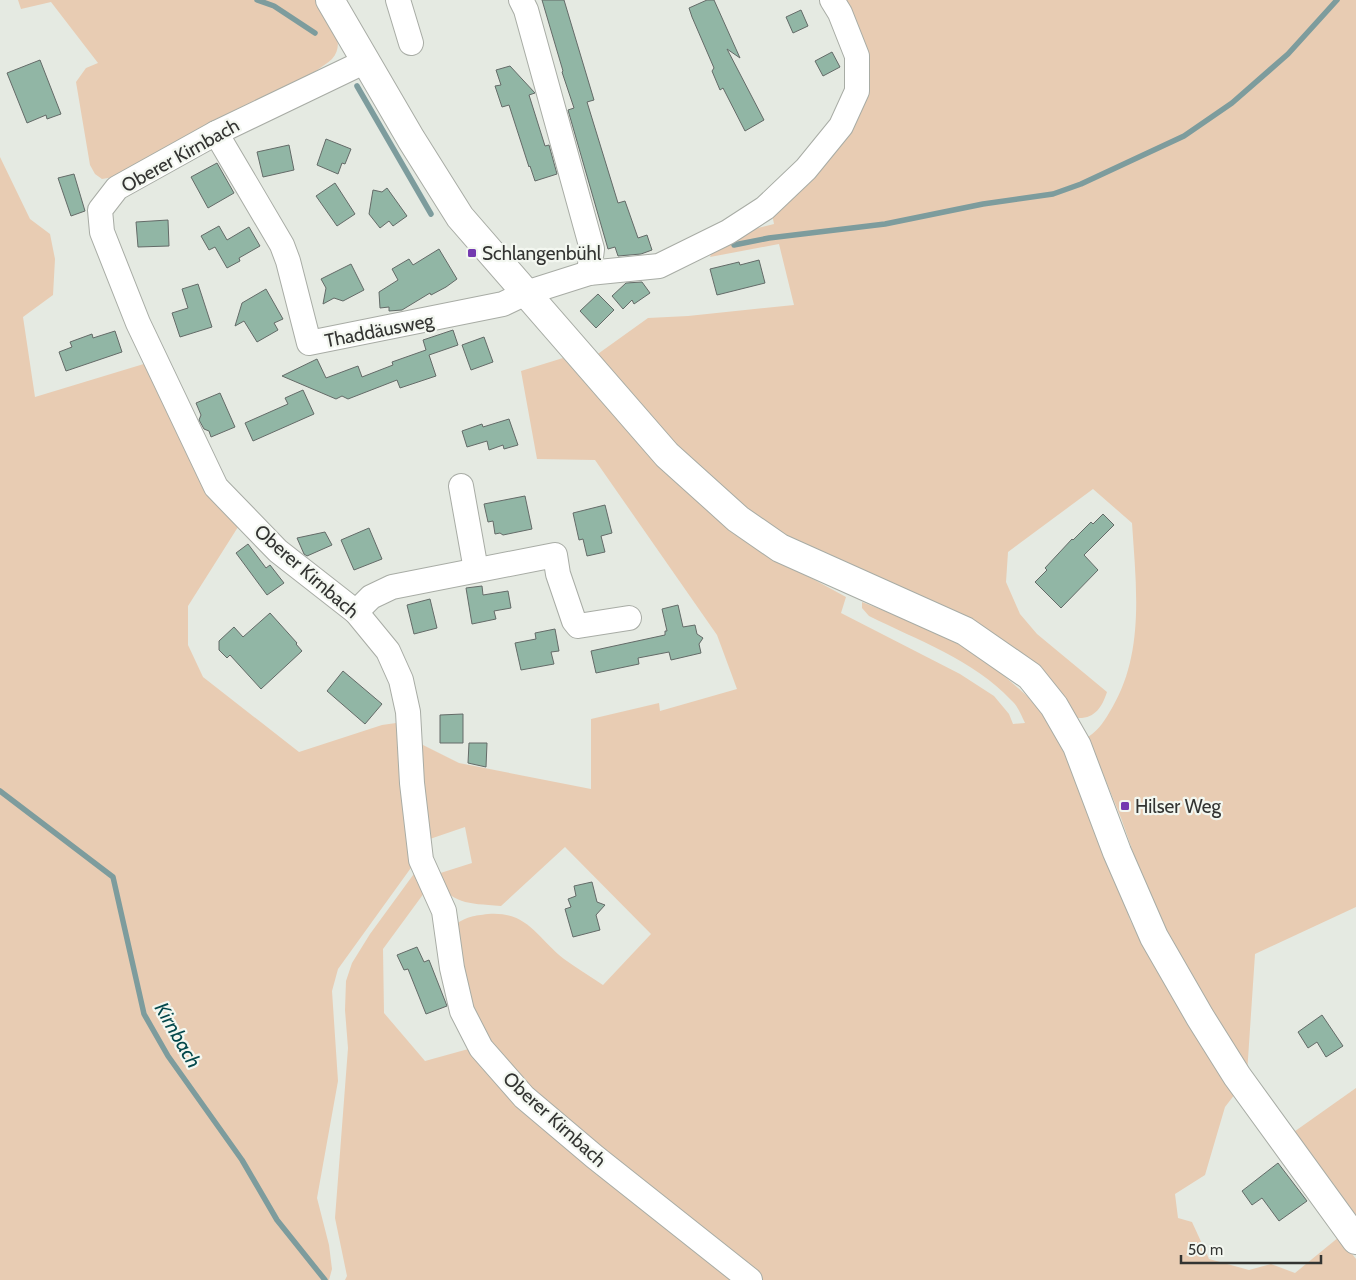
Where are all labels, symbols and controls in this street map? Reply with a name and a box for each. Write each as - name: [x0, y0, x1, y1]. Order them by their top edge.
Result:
- street label: Oberer Kirnbach: [117, 114, 243, 197]
- place label: Schlangenbühl: [482, 242, 602, 265]
- marker: Schlangenbühl: [466, 247, 478, 259]
- street label: Thaddäusweg: [323, 309, 436, 352]
- street label: Oberer Kirnbach: [250, 520, 364, 623]
- place label: Hilser Weg: [1135, 795, 1222, 818]
- marker: Hilser Weg: [1119, 800, 1131, 812]
- water label: Kirnbach: [150, 998, 206, 1072]
- street label: Oberer Kirnbach: [498, 1067, 611, 1172]
- scale bar: [1181, 1232, 1321, 1264]
- text: 50 m: [1188, 1241, 1223, 1259]

